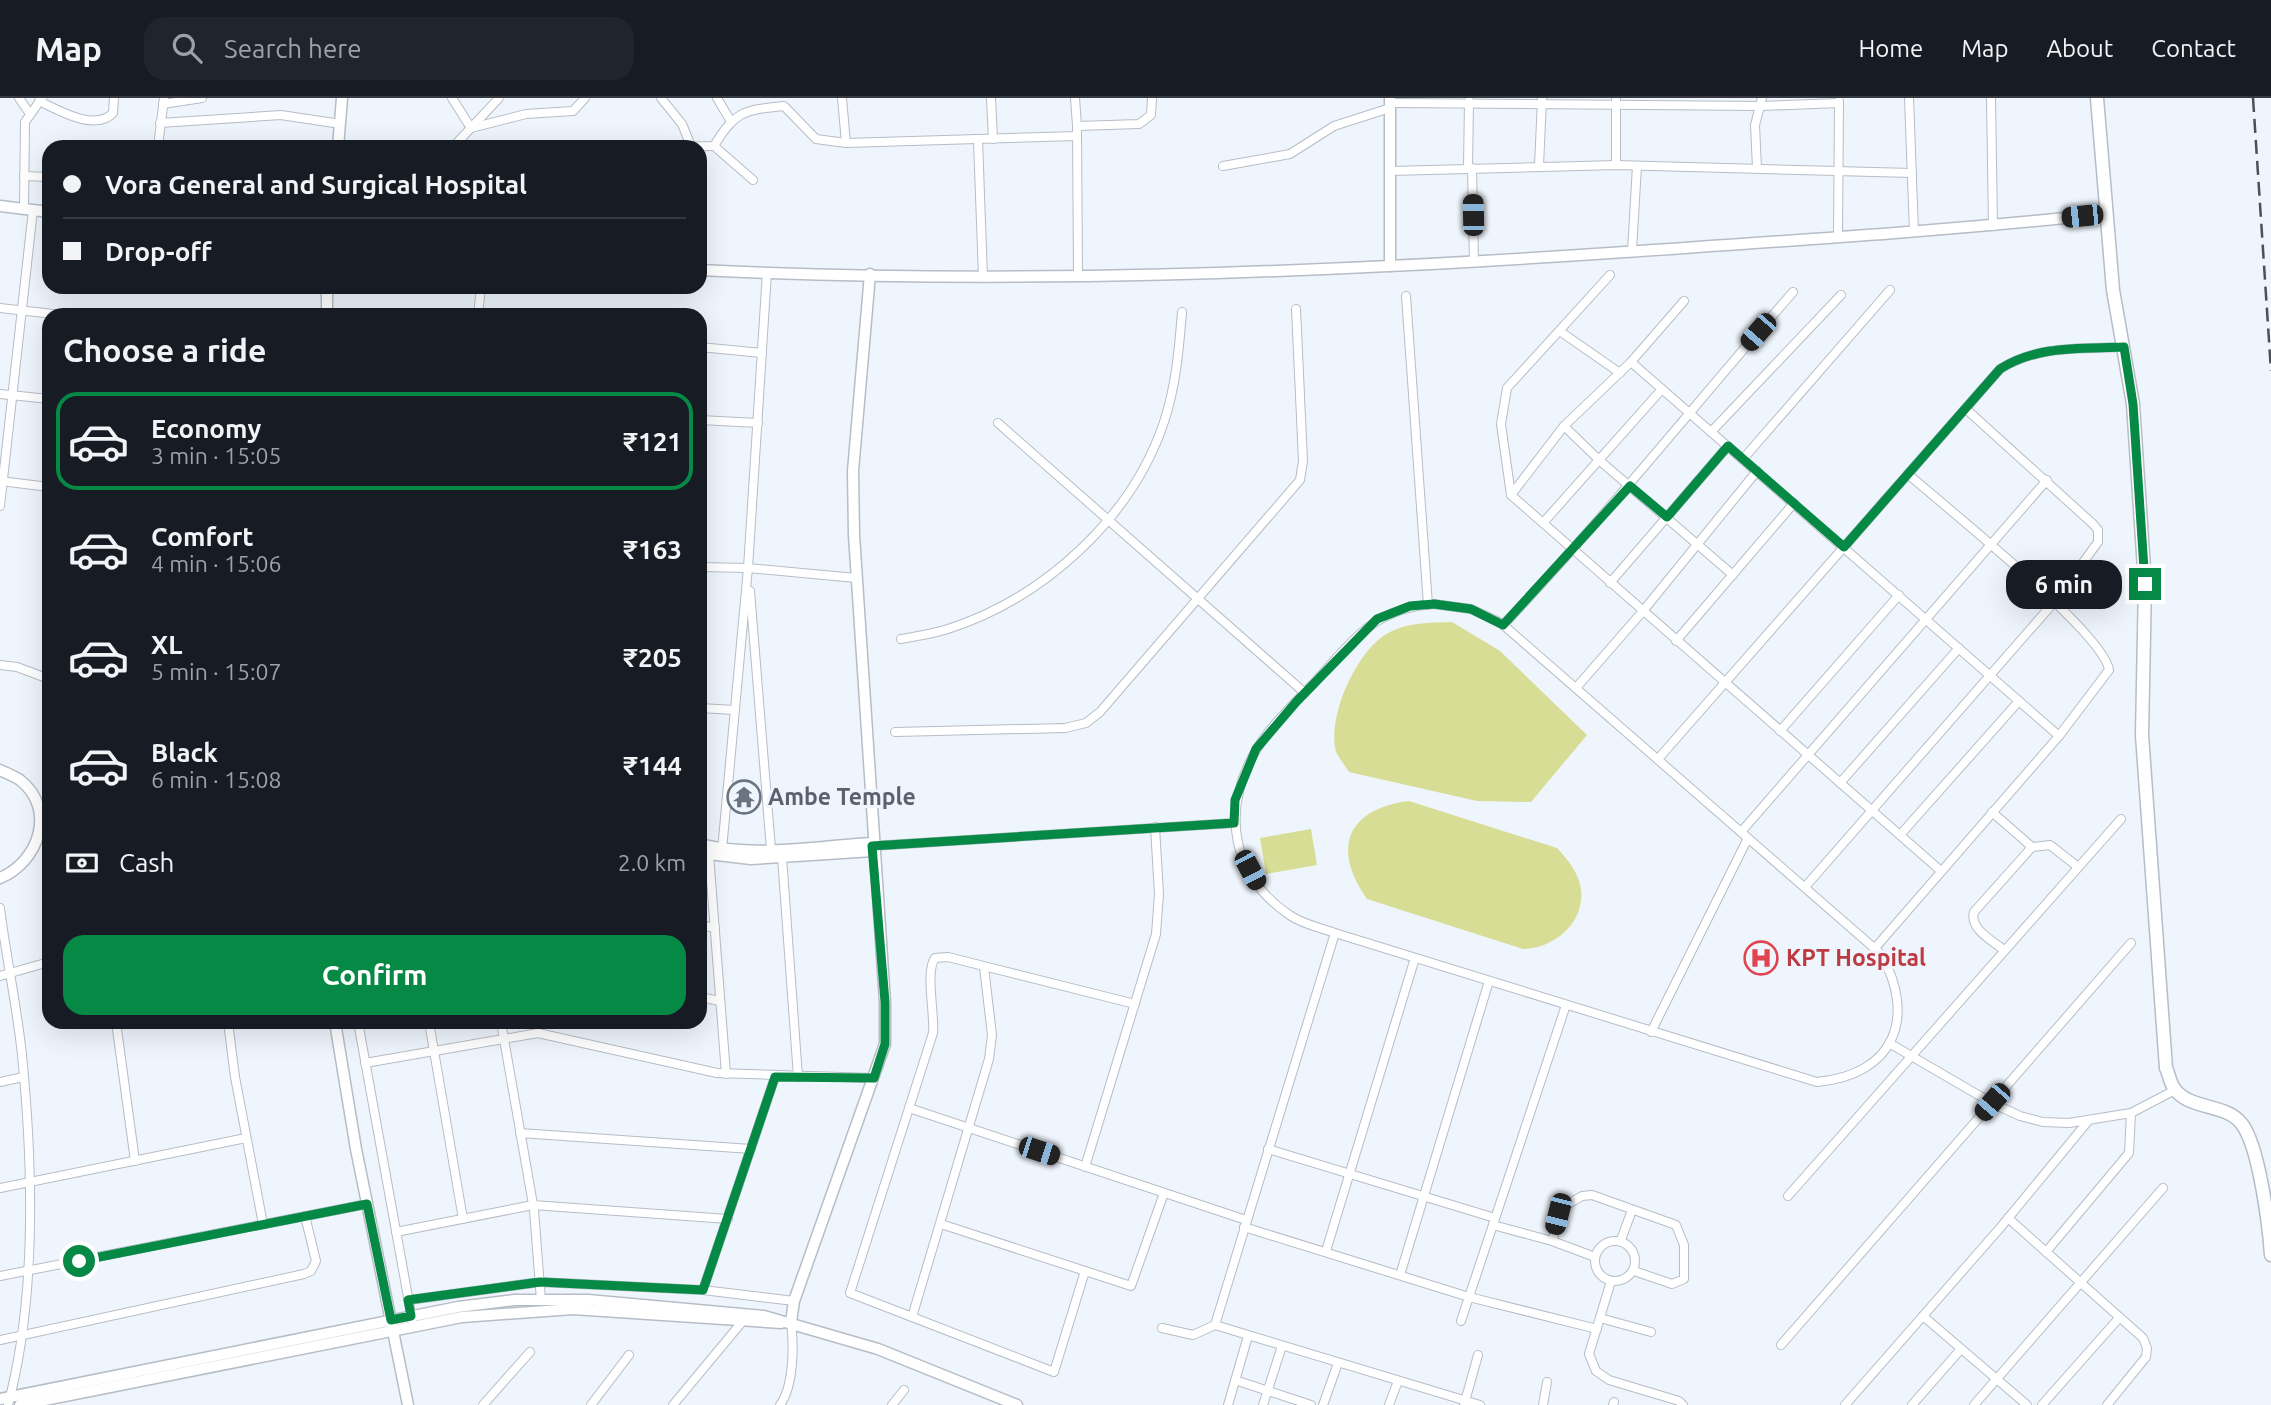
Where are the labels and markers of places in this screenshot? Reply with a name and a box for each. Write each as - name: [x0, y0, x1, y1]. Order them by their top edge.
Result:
- temple icon: Ambe Temple: [725, 778, 763, 816]
- place label: Ambe Temple: [768, 784, 916, 809]
- hospital icon: KPT Hospital: [1742, 939, 1780, 977]
- place label: KPT Hospital: [1786, 945, 1926, 970]

